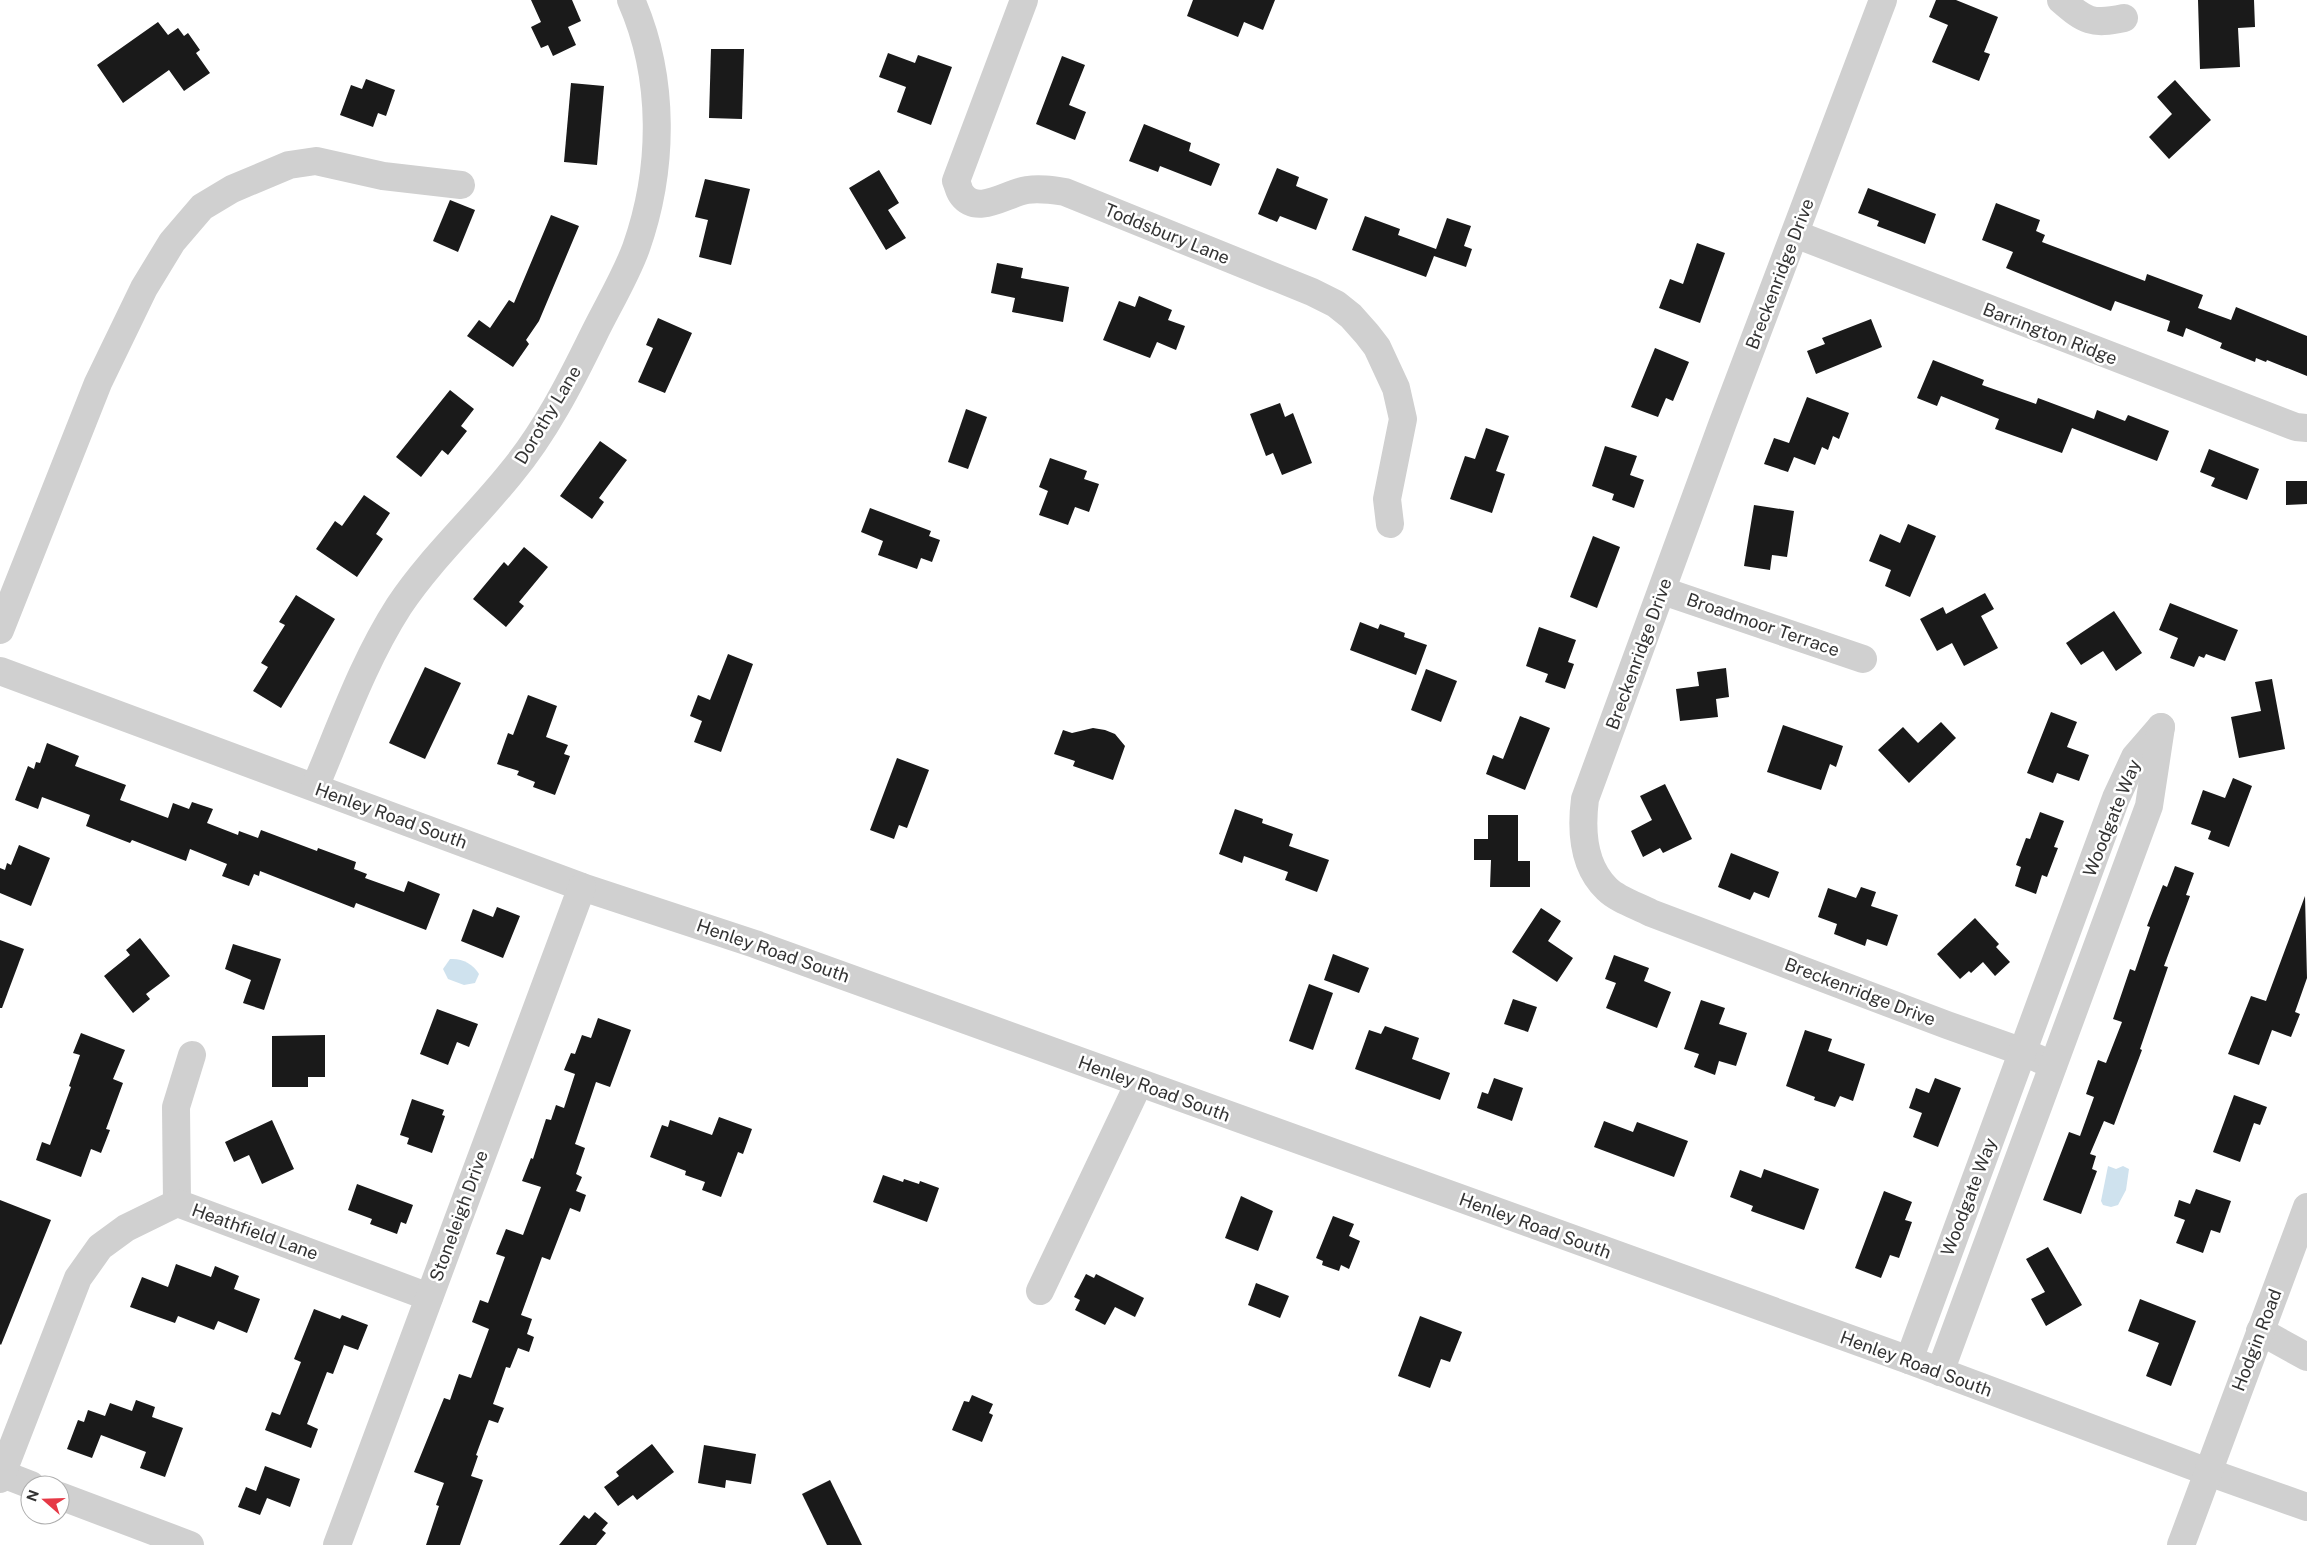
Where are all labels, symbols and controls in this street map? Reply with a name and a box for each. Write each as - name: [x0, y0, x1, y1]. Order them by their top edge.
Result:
- street label: Breckenridge Drive: [1741, 195, 1818, 352]
- street label: Toddsbury Lane: [1101, 199, 1233, 268]
- street label: Barrington Ridge: [1980, 298, 2120, 369]
- street label: Dorothy Lane: [510, 362, 585, 468]
- street label: Breckenridge Drive: [1601, 575, 1676, 732]
- street label: Broadmoor Terrace: [1684, 588, 1842, 661]
- street label: Woodgate Way: [2079, 756, 2145, 879]
- street label: Henley Road South: [312, 778, 470, 853]
- street label: Henley Road South: [694, 915, 852, 987]
- street label: Breckenridge Drive: [1782, 953, 1939, 1030]
- street label: Henley Road South: [1075, 1051, 1233, 1126]
- street label: Woodgate Way: [1936, 1135, 2001, 1259]
- street label: Stoneleigh Drive: [425, 1147, 492, 1284]
- street label: Henley Road South: [1456, 1188, 1614, 1263]
- street label: Heathfield Lane: [189, 1199, 321, 1264]
- street label: Hodgin Road: [2227, 1286, 2286, 1394]
- street label: Henley Road South: [1837, 1326, 1995, 1401]
- north arrow: [20, 1475, 70, 1525]
- text: N: [23, 1488, 42, 1503]

